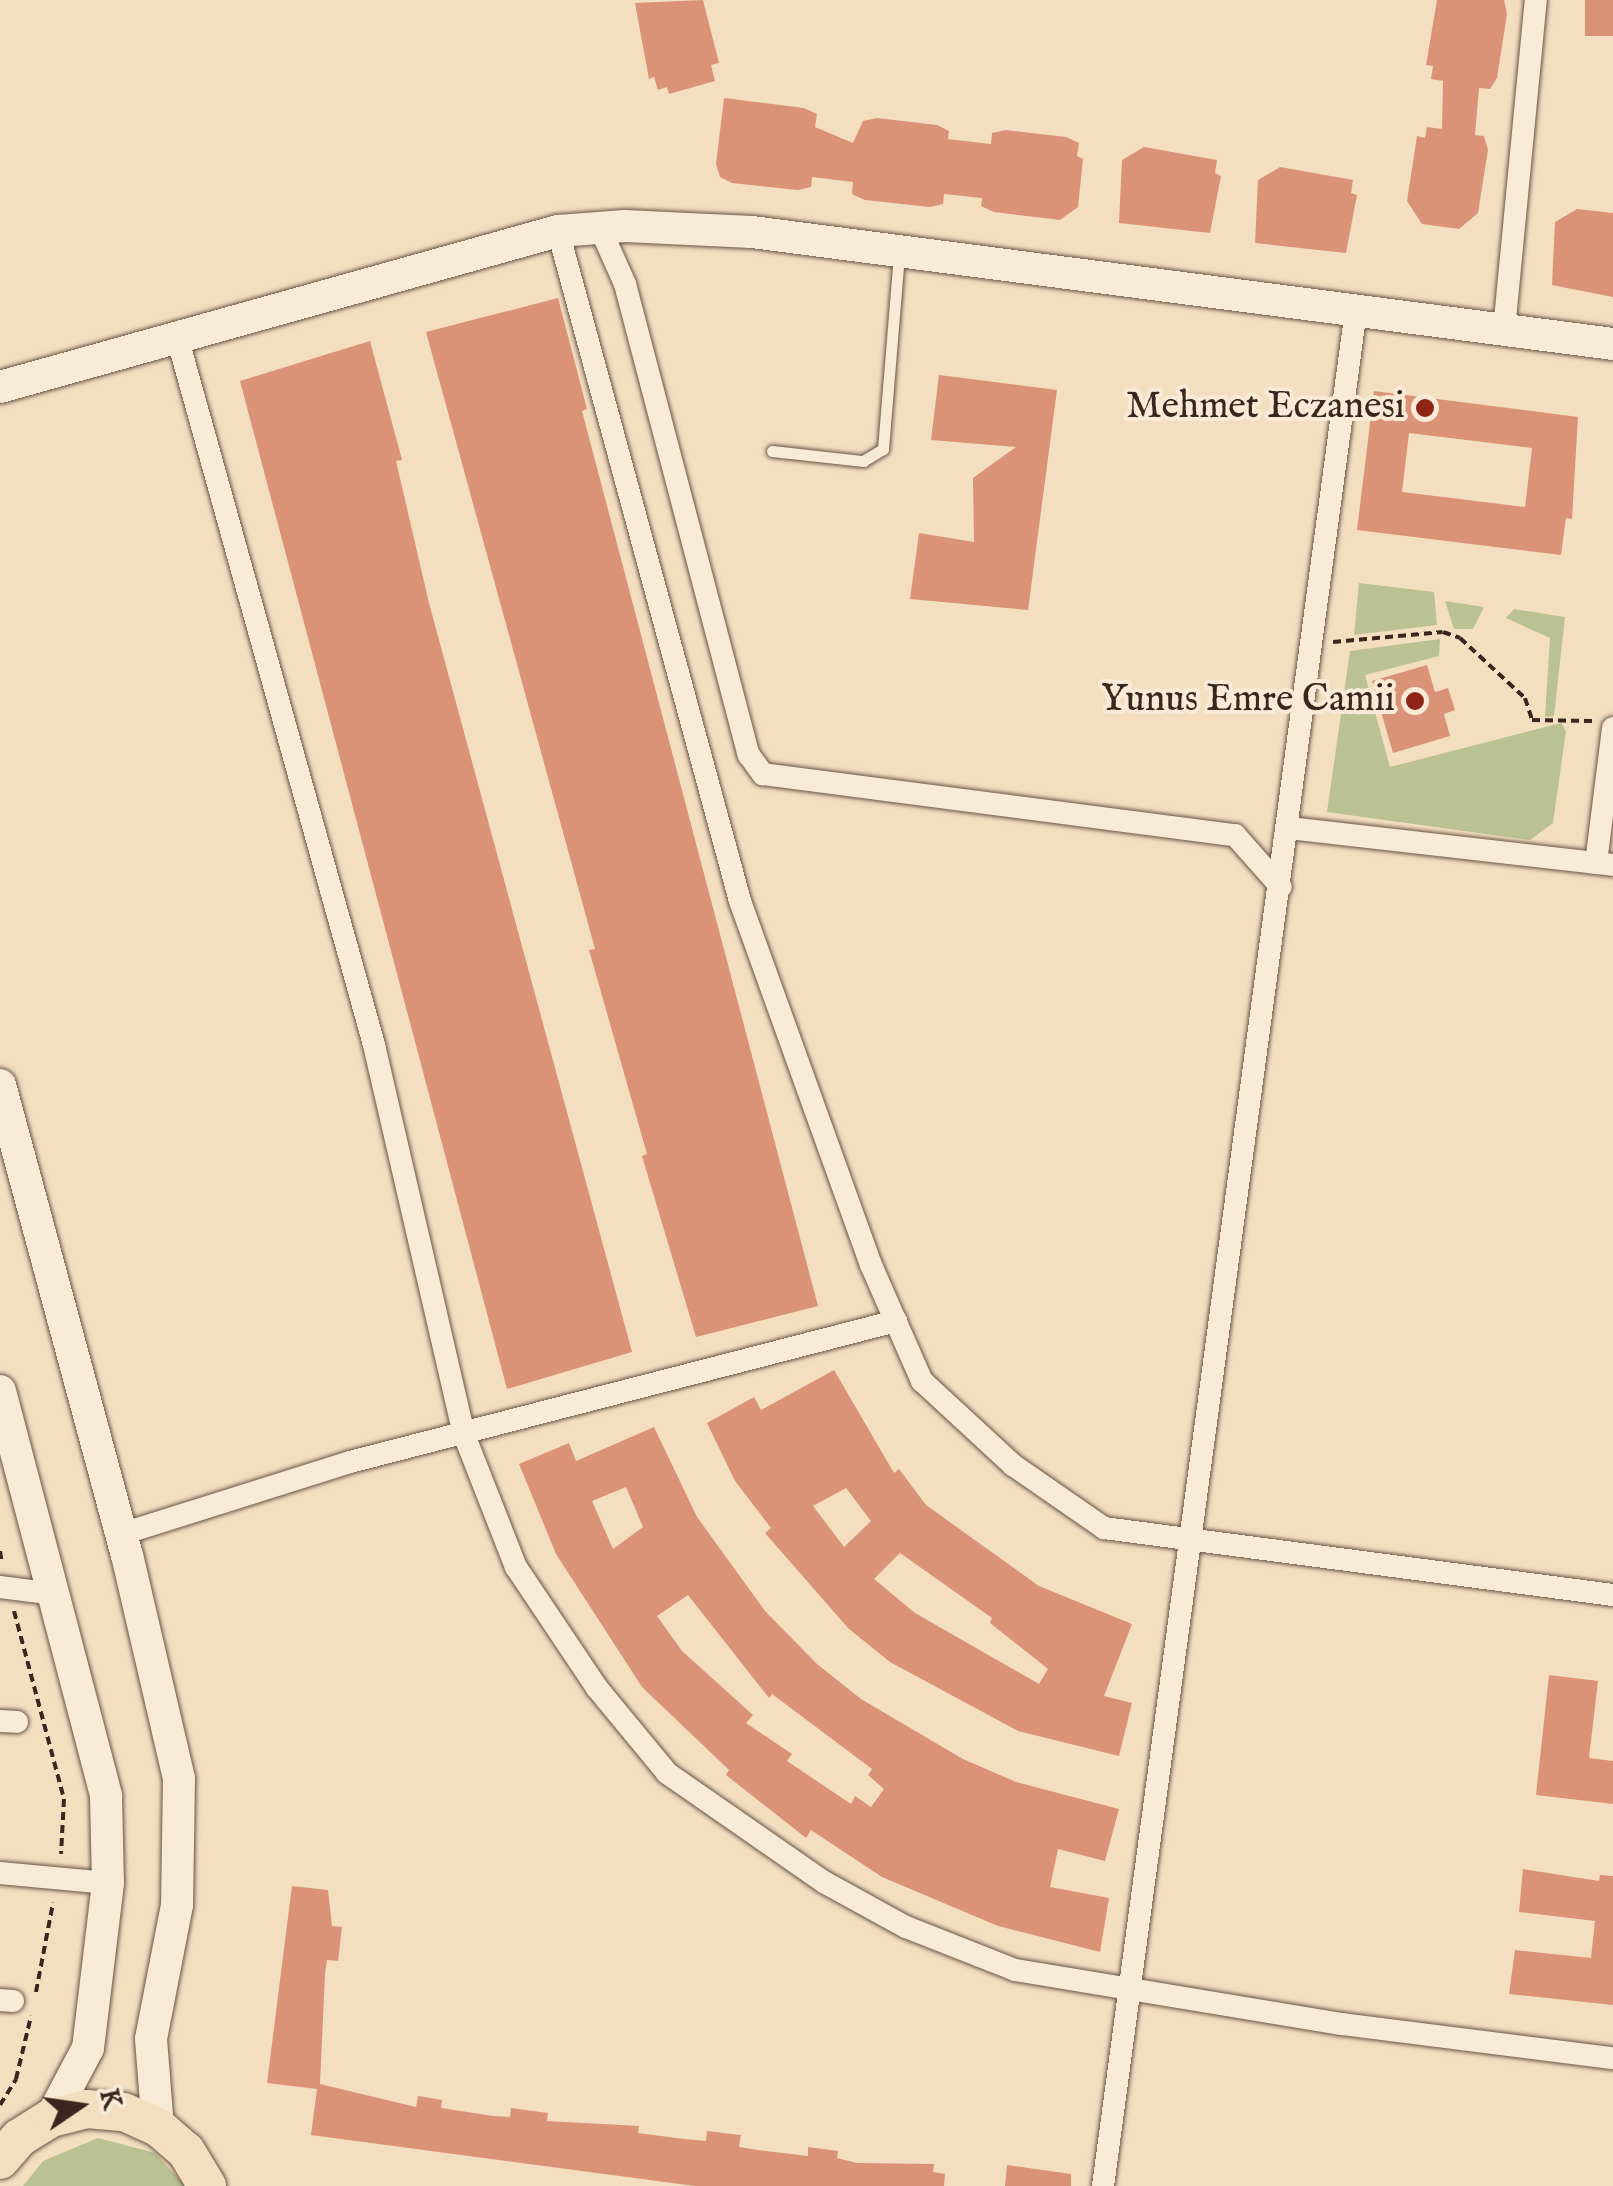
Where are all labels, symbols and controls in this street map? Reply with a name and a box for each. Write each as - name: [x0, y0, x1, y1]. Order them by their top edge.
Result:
- place label: Mehmet Eczanesi: [1126, 385, 1405, 431]
- marker: Mehmet Eczanesi: [1414, 397, 1436, 419]
- place label: Yunus Emre Camii: [1101, 678, 1395, 724]
- marker: Yunus Emre Camii: [1404, 690, 1426, 712]
- north arrow: [30, 2056, 130, 2156]
- text: K: [90, 2085, 129, 2113]

